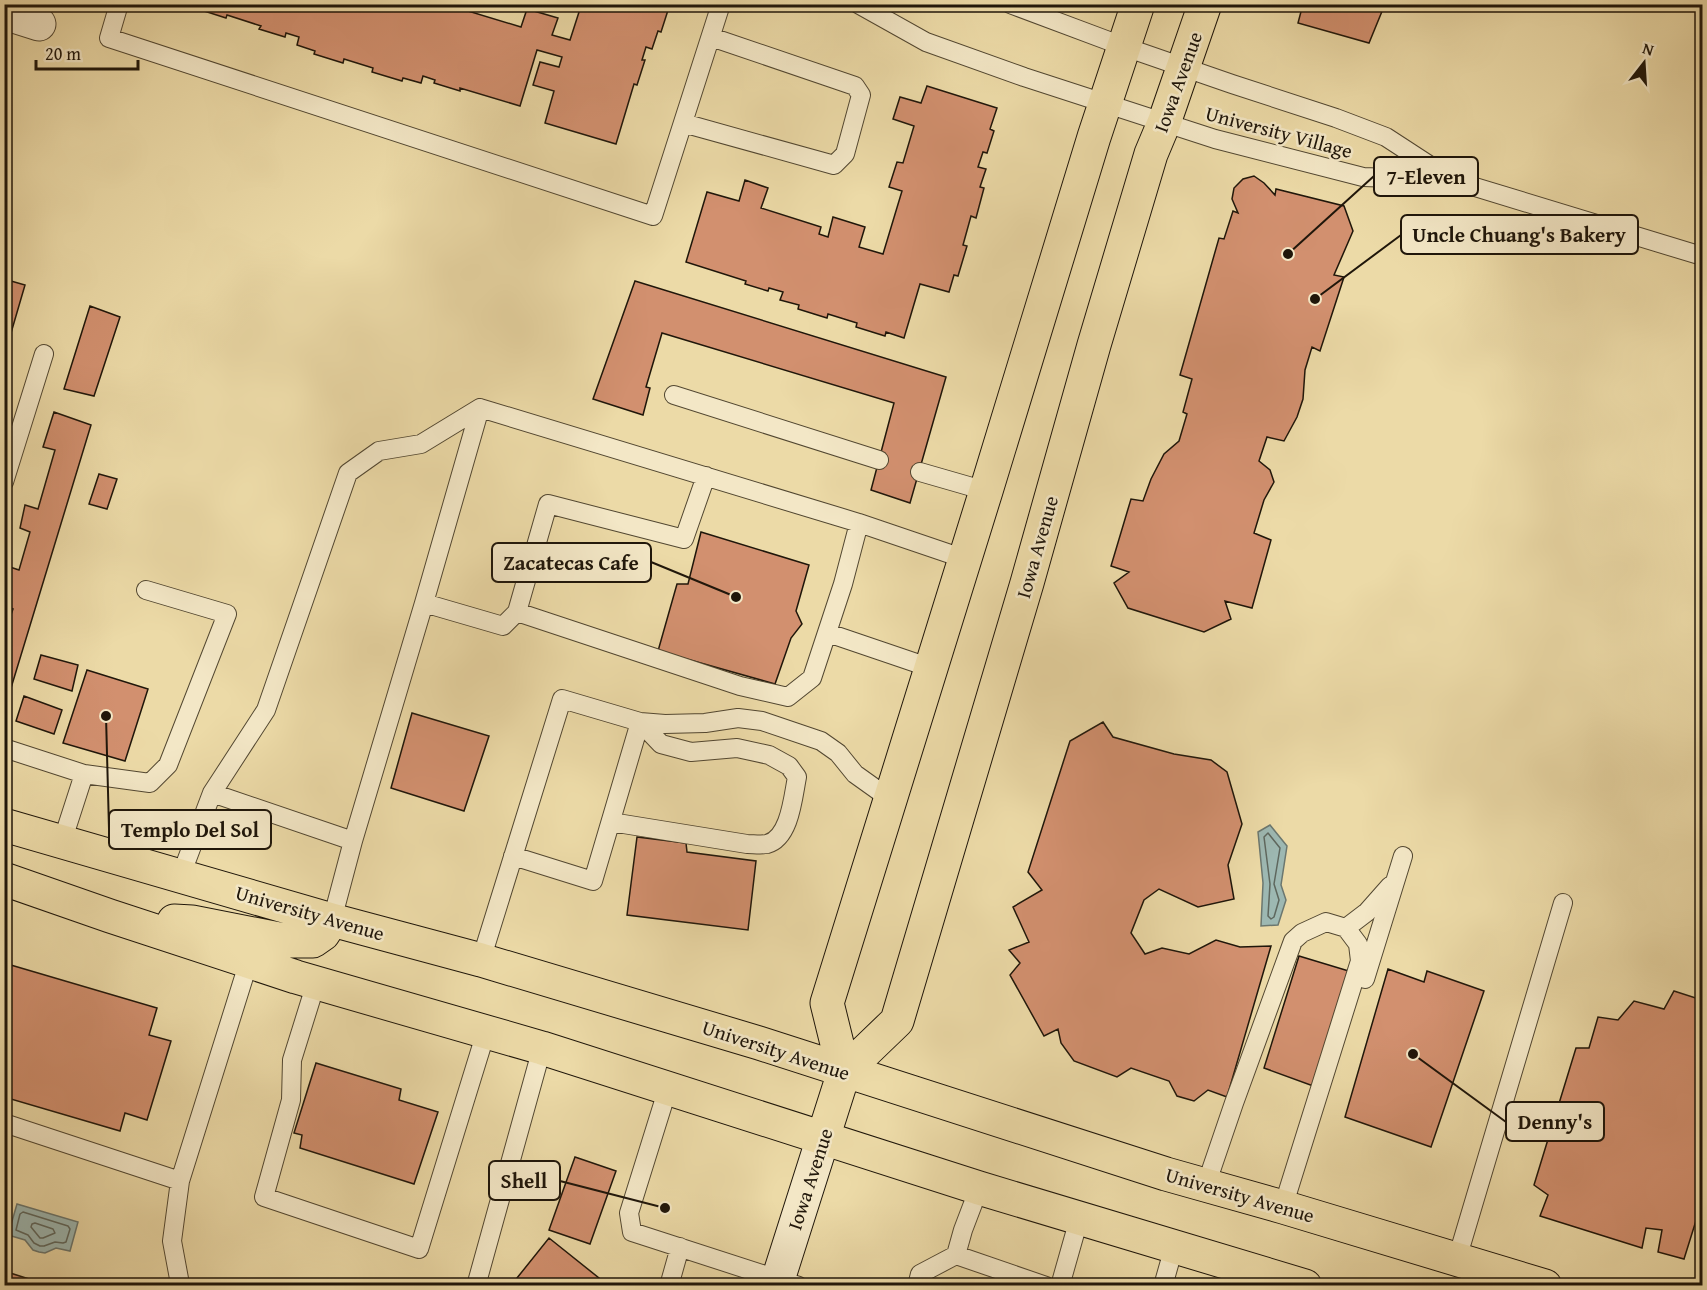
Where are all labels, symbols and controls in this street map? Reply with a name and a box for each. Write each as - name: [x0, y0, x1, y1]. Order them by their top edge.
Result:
- street label: Iowa Avenue: [1146, 27, 1209, 136]
- scale bar: [36, 33, 138, 71]
- north arrow: [1614, 33, 1674, 93]
- text: N: [1640, 36, 1657, 62]
- text: 20 m: [45, 40, 81, 67]
- street label: University Village: [1203, 98, 1356, 165]
- callout: 7-Eleven: [1374, 157, 1478, 196]
- text: 7-Eleven: [1386, 161, 1466, 192]
- callout: Uncle Chuang's Bakery: [1401, 215, 1638, 254]
- text: Uncle Chuang's Bakery: [1412, 219, 1626, 250]
- street label: Iowa Avenue: [1008, 492, 1065, 601]
- callout: Zacatecas Cafe: [492, 543, 651, 582]
- text: Zacatecas Cafe: [503, 547, 639, 578]
- callout: Templo Del Sol: [109, 810, 271, 849]
- text: Templo Del Sol: [121, 814, 259, 845]
- street label: University Avenue: [232, 877, 388, 948]
- street label: University Avenue: [699, 1012, 854, 1087]
- callout: Denny's: [1506, 1102, 1604, 1141]
- text: Denny's: [1518, 1106, 1592, 1137]
- street label: Iowa Avenue: [779, 1124, 840, 1233]
- street label: University Avenue: [1162, 1159, 1318, 1230]
- callout: Shell: [489, 1161, 560, 1200]
- text: Shell: [501, 1165, 548, 1196]

